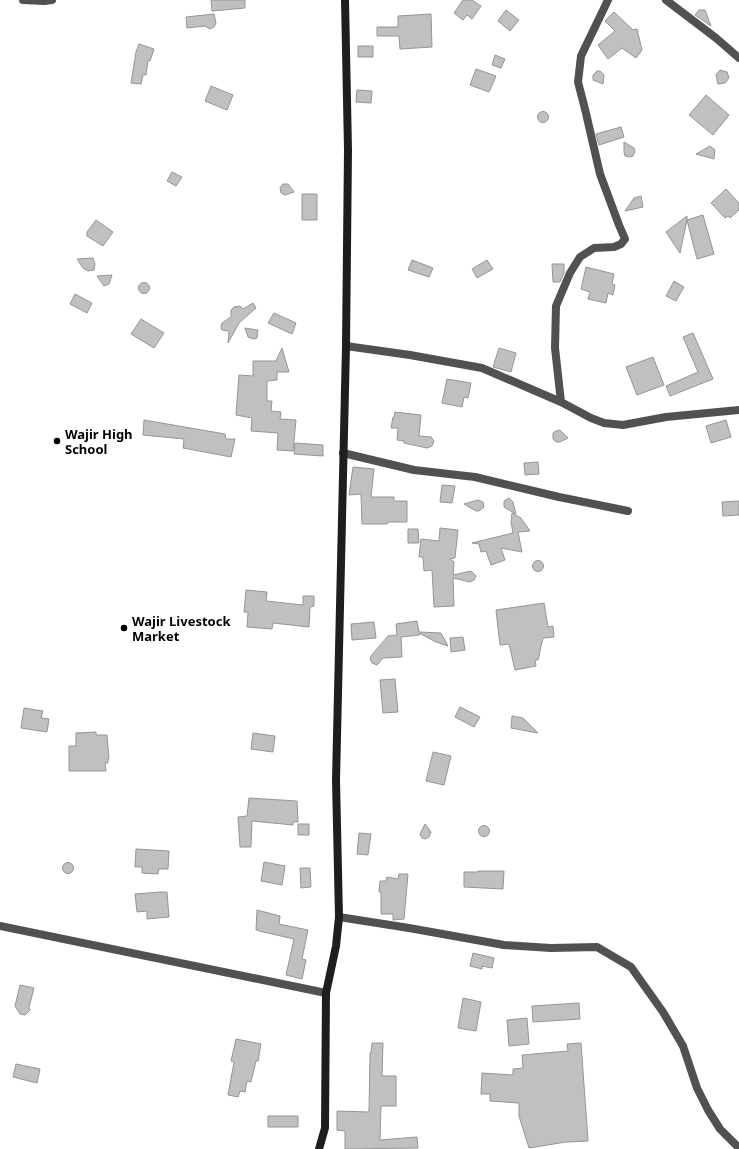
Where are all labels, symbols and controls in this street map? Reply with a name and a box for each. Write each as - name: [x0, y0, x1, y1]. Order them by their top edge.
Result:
- place label: Wajir High School: [65, 425, 133, 458]
- marker: Wajir High School: [52, 436, 62, 446]
- place label: Wajir Livestock Market: [132, 612, 231, 645]
- marker: Wajir Livestock Market: [119, 623, 129, 633]

